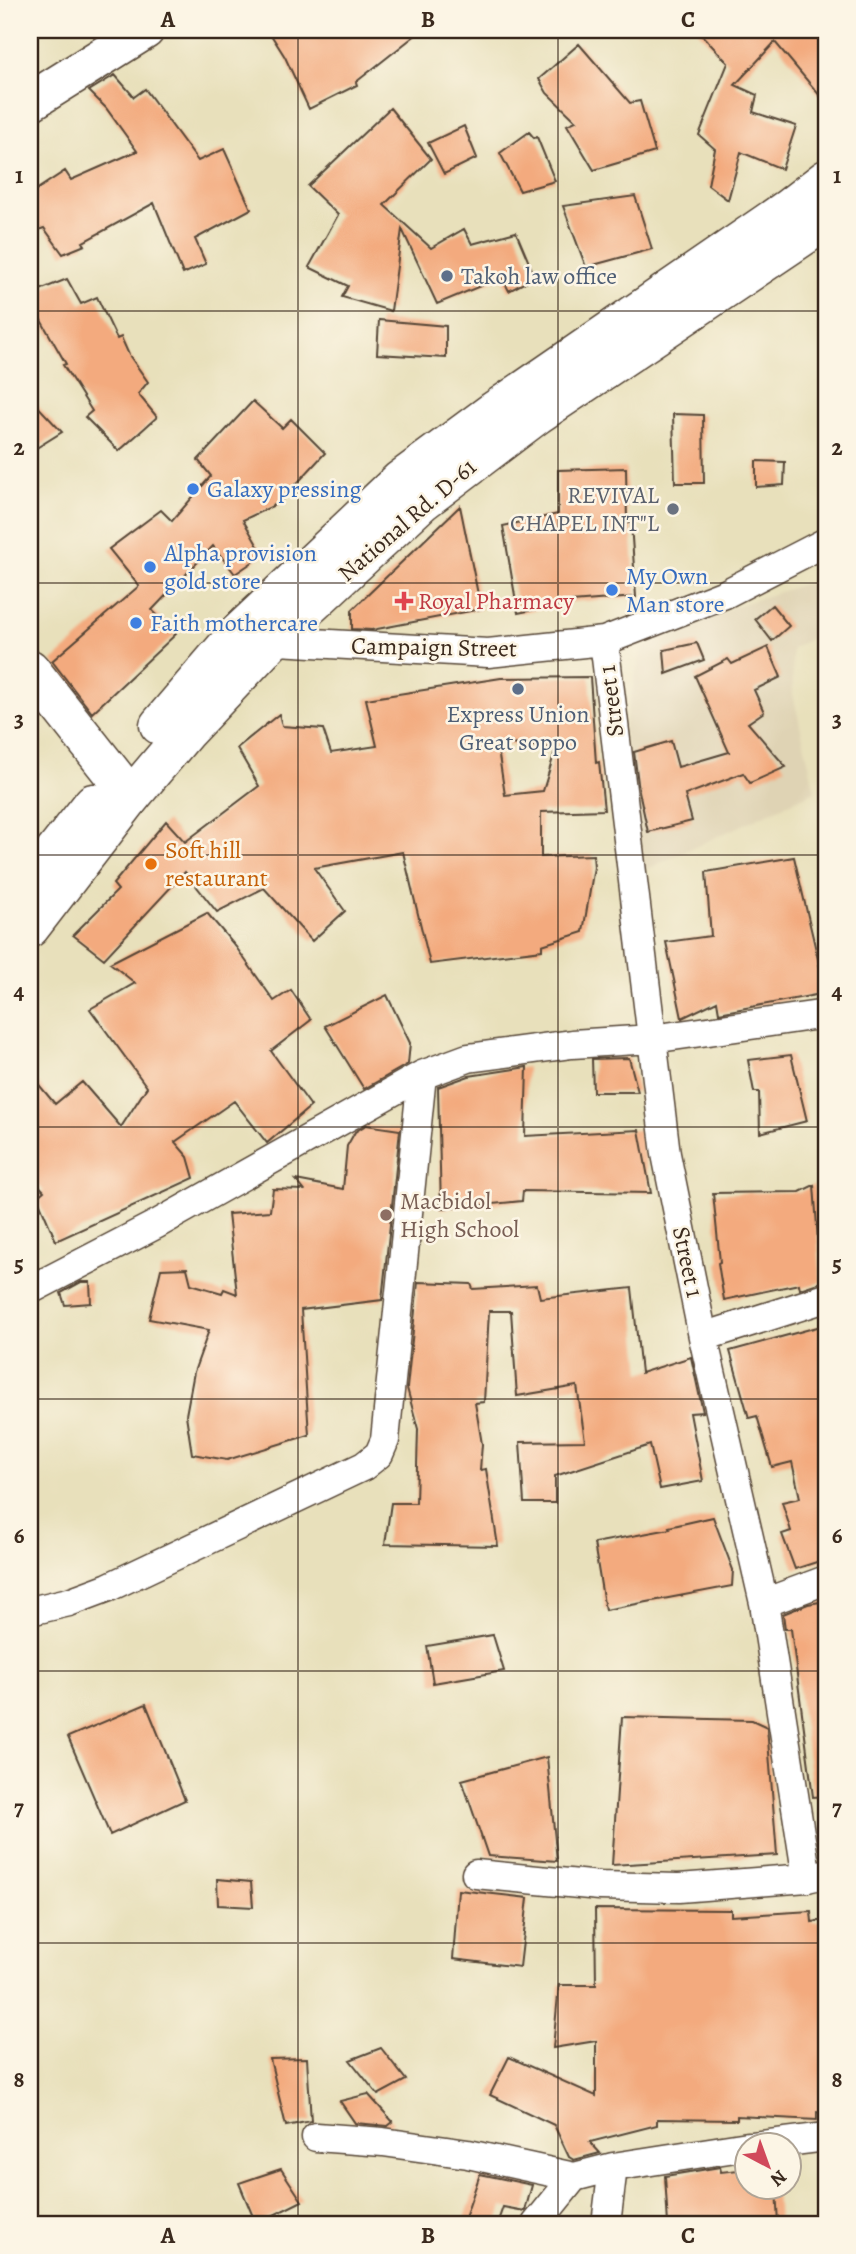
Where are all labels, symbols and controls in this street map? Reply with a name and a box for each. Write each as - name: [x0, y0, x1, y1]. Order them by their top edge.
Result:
- text: A: [160, 4, 176, 35]
- text: B: [421, 4, 435, 35]
- text: C: [681, 4, 695, 35]
- text: 1: [15, 160, 23, 191]
- text: 1: [833, 160, 841, 191]
- place label: Takoh law office: [461, 260, 617, 292]
- marker: Takoh law office: [439, 268, 455, 284]
- text: 2: [13, 432, 25, 463]
- text: 2: [831, 432, 843, 463]
- street label: National Rd. D-61: [331, 451, 483, 589]
- place label: Galaxy pressing: [207, 473, 361, 505]
- place label: REVIVAL CHAPEL INT"L: [510, 479, 660, 539]
- marker: Galaxy pressing: [185, 481, 201, 497]
- marker: REVIVAL CHAPEL INT"L: [665, 501, 681, 517]
- place label: Alpha provision gold store: [163, 537, 317, 597]
- marker: Alpha provision gold store: [142, 559, 158, 575]
- place label: My Own Man store: [626, 560, 724, 620]
- marker: My Own Man store: [604, 582, 620, 598]
- place label: Royal Pharmacy: [418, 585, 574, 617]
- marker: Royal Pharmacy: [396, 593, 412, 609]
- place label: Faith mothercare: [150, 607, 318, 639]
- marker: Faith mothercare: [128, 615, 144, 631]
- street label: Campaign Street: [351, 630, 517, 664]
- street label: Street 1: [591, 663, 631, 739]
- marker: Express Union Great soppo: [510, 681, 526, 697]
- place label: Express Union Great soppo: [447, 698, 589, 758]
- text: 3: [14, 704, 24, 735]
- text: 3: [832, 704, 842, 735]
- place label: Soft hill restaurant: [165, 834, 268, 894]
- marker: Soft hill restaurant: [143, 856, 159, 872]
- text: 4: [14, 976, 25, 1007]
- text: 4: [832, 976, 843, 1007]
- place label: Macbidol High School: [400, 1185, 519, 1245]
- marker: Macbidol High School: [378, 1207, 394, 1223]
- street label: Street 1: [665, 1223, 711, 1301]
- text: 5: [14, 1248, 24, 1279]
- text: 5: [832, 1248, 842, 1279]
- text: 6: [14, 1520, 25, 1551]
- text: 6: [832, 1520, 843, 1551]
- text: 7: [14, 1792, 24, 1823]
- text: 7: [832, 1792, 842, 1823]
- text: 8: [13, 2064, 25, 2095]
- text: 8: [831, 2064, 843, 2095]
- north arrow: [734, 2132, 804, 2202]
- text: N: [765, 2164, 792, 2193]
- text: A: [160, 2220, 176, 2251]
- text: B: [421, 2220, 435, 2251]
- text: C: [681, 2220, 695, 2251]

